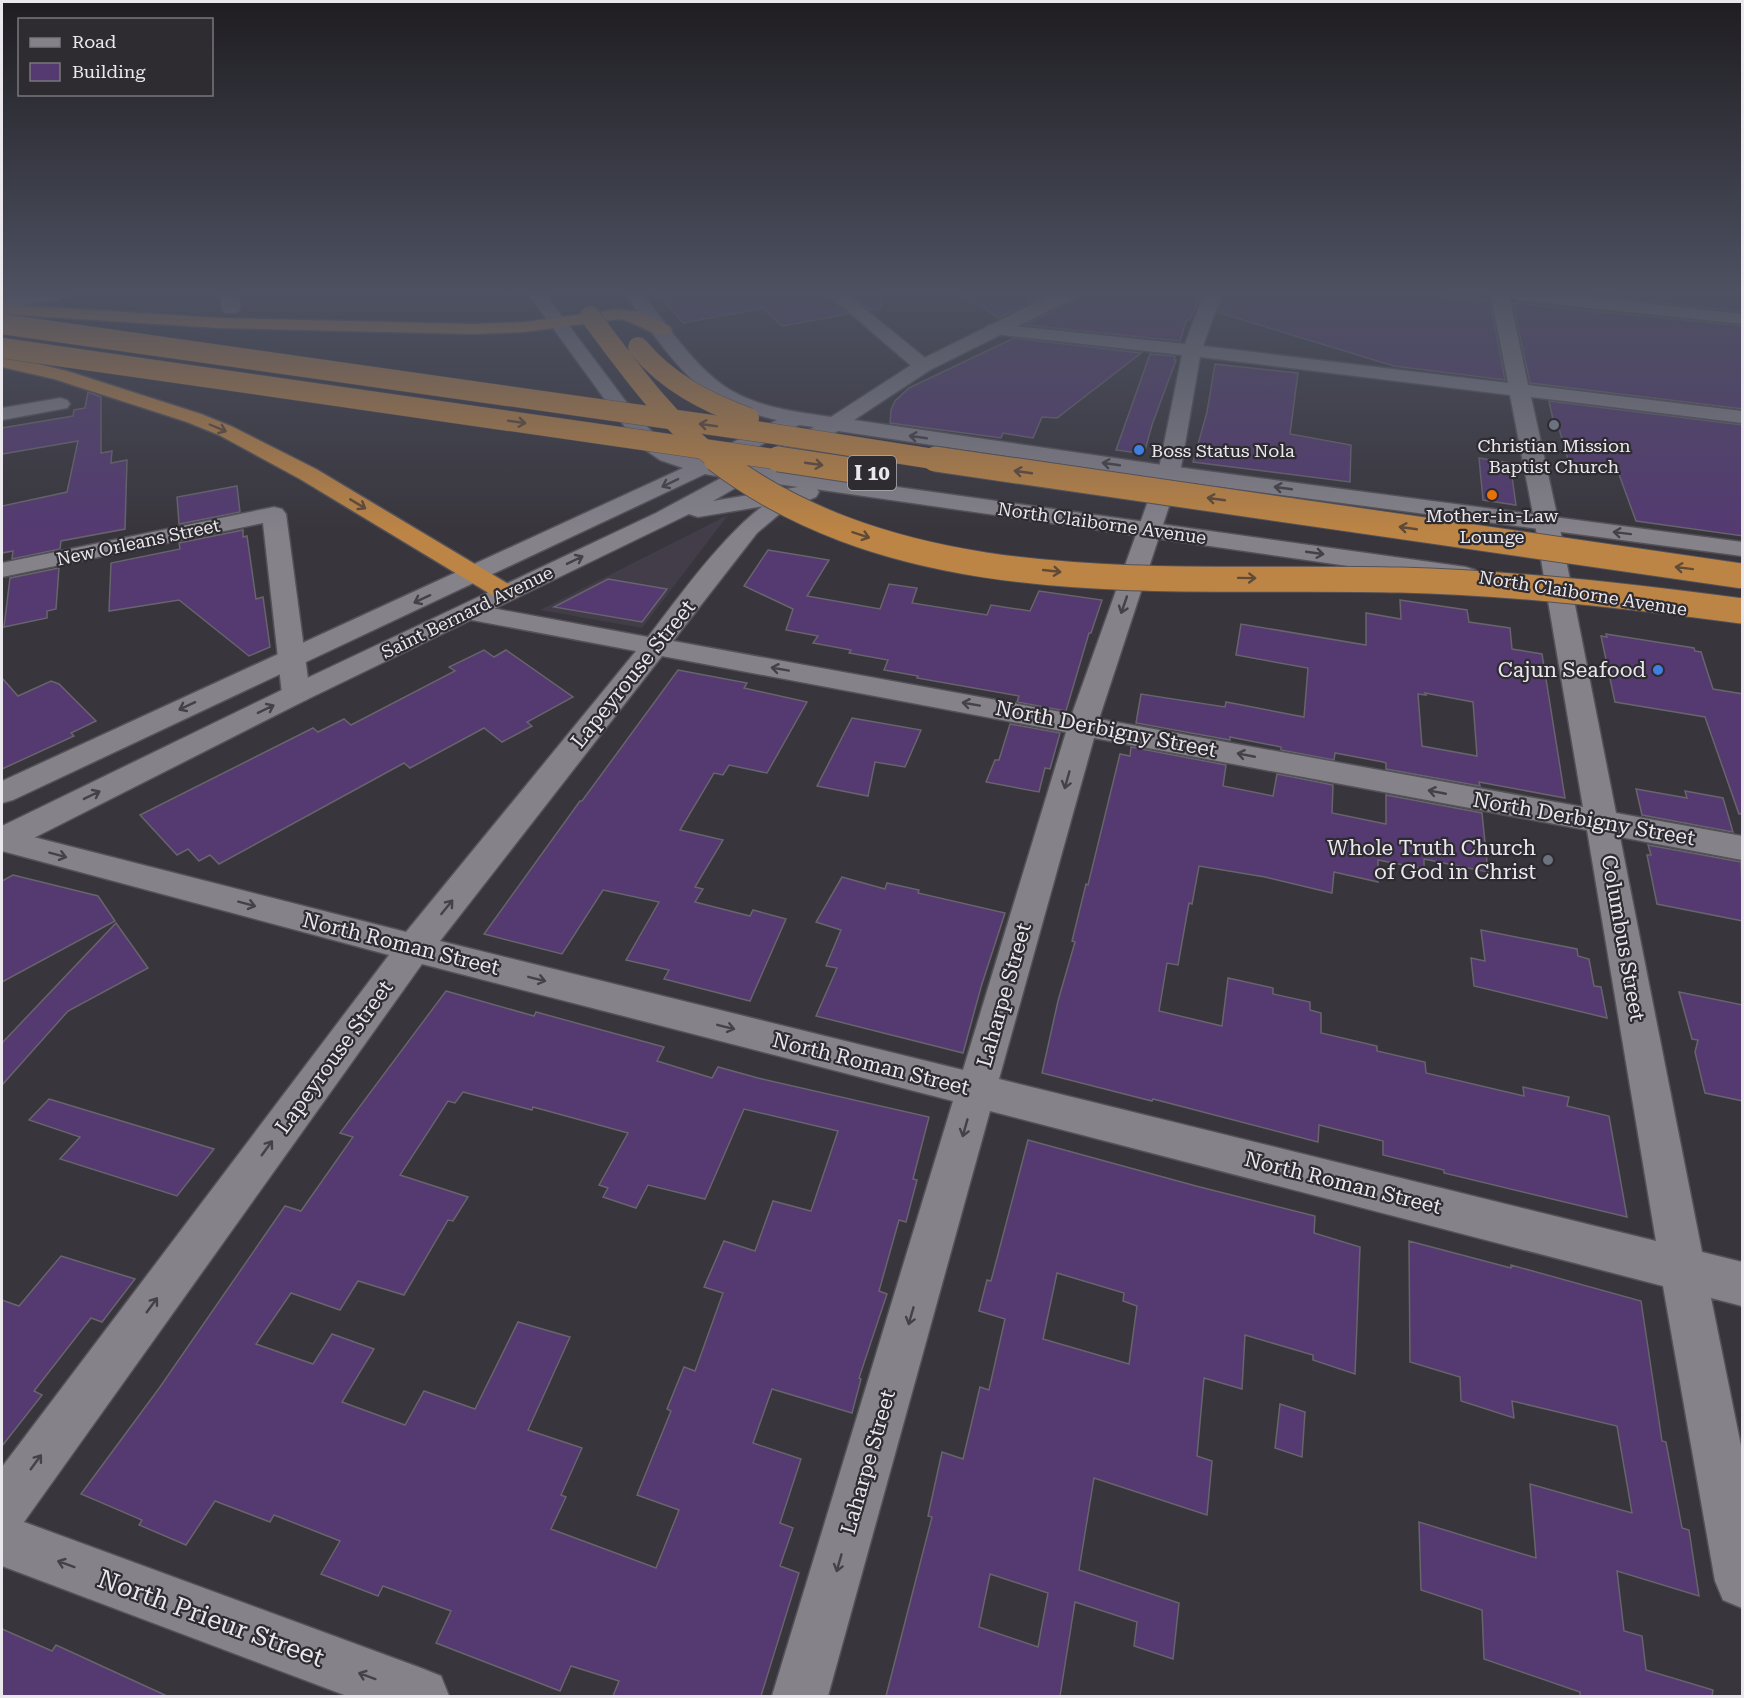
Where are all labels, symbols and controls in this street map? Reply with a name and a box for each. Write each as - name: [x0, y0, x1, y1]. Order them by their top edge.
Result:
- legend: [18, 18, 213, 96]
- text: Road: [72, 31, 117, 52]
- text: Building: [72, 61, 146, 82]
- one-way arrow: [506, 416, 526, 427]
- marker: Christian Mission Baptist Church: [1547, 418, 1561, 432]
- one-way arrow: [699, 419, 718, 430]
- one-way arrow: [208, 423, 226, 434]
- one-way arrow: [908, 432, 928, 443]
- place label: Christian Mission Baptist Church: [1477, 435, 1631, 477]
- place label: Boss Status Nola: [1151, 440, 1295, 461]
- marker: Boss Status Nola: [1132, 443, 1146, 457]
- road number: I 10: [848, 456, 896, 490]
- one-way arrow: [803, 459, 823, 470]
- one-way arrow: [1101, 459, 1121, 470]
- one-way arrow: [1013, 466, 1033, 477]
- one-way arrow: [661, 478, 679, 489]
- one-way arrow: [1274, 482, 1293, 493]
- marker: Mother-in-Law Lounge: [1485, 488, 1499, 502]
- one-way arrow: [1206, 494, 1226, 505]
- one-way arrow: [349, 498, 366, 510]
- street label: North Claiborne Avenue: [996, 498, 1208, 548]
- place label: Mother-in-Law Lounge: [1426, 505, 1558, 547]
- street label: New Orleans Street: [54, 514, 222, 570]
- one-way arrow: [1399, 523, 1419, 534]
- one-way arrow: [1613, 528, 1632, 539]
- one-way arrow: [851, 530, 870, 541]
- one-way arrow: [1305, 548, 1325, 559]
- one-way arrow: [565, 554, 583, 566]
- street label: Saint Bernard Avenue: [378, 561, 556, 663]
- one-way arrow: [1675, 563, 1695, 574]
- one-way arrow: [1042, 566, 1062, 577]
- street label: North Claiborne Avenue: [1477, 566, 1689, 620]
- one-way arrow: [1236, 572, 1256, 584]
- one-way arrow: [413, 594, 431, 606]
- street label: Lapeyrouse Street: [566, 595, 700, 753]
- one-way arrow: [1118, 595, 1129, 614]
- place label: Cajun Seafood: [1498, 658, 1647, 682]
- one-way arrow: [770, 663, 790, 674]
- marker: Cajun Seafood: [1651, 663, 1665, 677]
- street label: North Derbigny Street: [993, 696, 1219, 762]
- one-way arrow: [962, 698, 982, 709]
- one-way arrow: [178, 701, 196, 713]
- one-way arrow: [257, 702, 275, 714]
- one-way arrow: [1236, 749, 1256, 760]
- one-way arrow: [1061, 770, 1072, 789]
- one-way arrow: [1428, 786, 1447, 797]
- street label: North Derbigny Street: [1471, 788, 1697, 850]
- one-way arrow: [82, 789, 100, 801]
- place label: Whole Truth Church of God in Christ: [1327, 836, 1536, 884]
- one-way arrow: [48, 849, 67, 861]
- marker: Whole Truth Church of God in Christ: [1541, 853, 1555, 867]
- street label: Columbus Street: [1597, 853, 1649, 1023]
- one-way arrow: [237, 899, 256, 911]
- one-way arrow: [440, 900, 453, 916]
- street label: North Roman Street: [300, 908, 502, 980]
- street label: Laharpe Street: [972, 920, 1036, 1070]
- one-way arrow: [527, 974, 546, 986]
- street label: Lapeyrouse Street: [270, 976, 398, 1138]
- one-way arrow: [716, 1022, 735, 1033]
- street label: North Roman Street: [770, 1028, 972, 1100]
- one-way arrow: [959, 1118, 970, 1137]
- one-way arrow: [261, 1140, 274, 1156]
- street label: North Roman Street: [1242, 1147, 1444, 1219]
- one-way arrow: [146, 1297, 158, 1313]
- one-way arrow: [905, 1306, 916, 1325]
- street label: Laharpe Street: [836, 1387, 900, 1537]
- one-way arrow: [30, 1454, 42, 1470]
- one-way arrow: [833, 1553, 844, 1572]
- one-way arrow: [57, 1557, 76, 1568]
- street label: North Prieur Street: [94, 1563, 329, 1673]
- one-way arrow: [358, 1670, 376, 1681]

